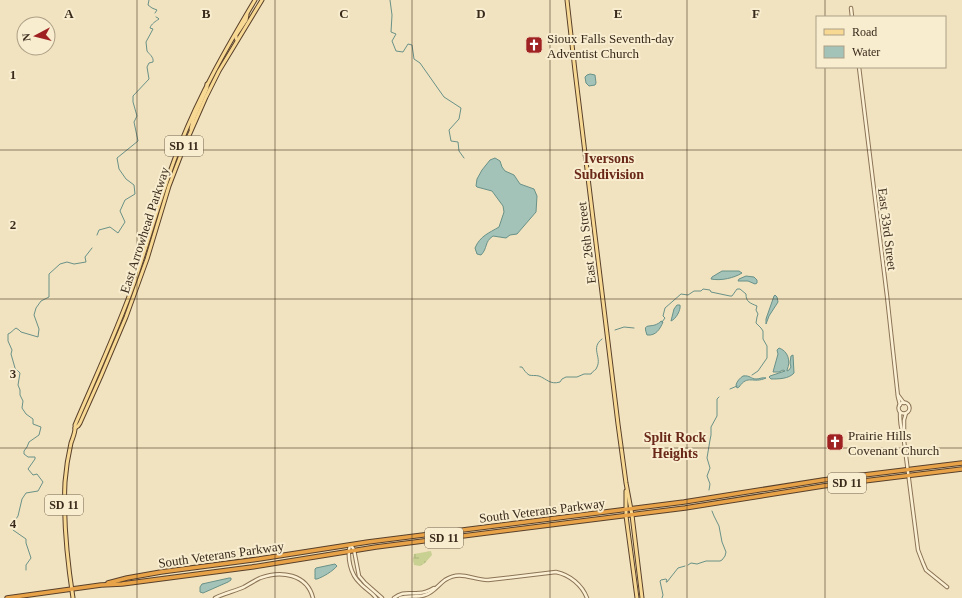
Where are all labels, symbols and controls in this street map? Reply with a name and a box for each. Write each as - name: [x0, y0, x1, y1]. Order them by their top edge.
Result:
- text: A: [64, 6, 74, 21]
- text: B: [202, 6, 211, 21]
- text: C: [339, 6, 349, 21]
- text: D: [476, 6, 486, 21]
- text: E: [614, 6, 622, 21]
- text: F: [752, 6, 760, 21]
- north arrow: [16, 16, 56, 56]
- legend: [816, 16, 946, 68]
- text: Road: [852, 25, 877, 39]
- place label: Sioux Falls Seventh-day Adventist Church: [547, 31, 675, 61]
- text: N: [20, 32, 33, 42]
- church icon: Sioux Falls Seventh-day Adventist Church: [524, 35, 544, 55]
- text: Water: [852, 45, 880, 59]
- text: 1: [10, 67, 16, 82]
- road number: SD 11: [165, 136, 203, 156]
- district label: Iversons Subdivision: [574, 151, 644, 182]
- street label: East Arrowhead Parkway: [117, 165, 172, 295]
- street label: East 33rd Street: [875, 187, 900, 272]
- street label: East 26th Street: [574, 201, 599, 285]
- text: 2: [10, 217, 16, 232]
- text: 3: [10, 366, 17, 381]
- place label: Prairie Hills Covenant Church: [848, 428, 940, 458]
- district label: Split Rock Heights: [644, 430, 707, 461]
- church icon: Prairie Hills Covenant Church: [825, 432, 845, 452]
- road number: SD 11: [828, 473, 866, 493]
- road number: SD 11: [45, 495, 83, 515]
- street label: South Veterans Parkway: [478, 495, 606, 526]
- text: 4: [10, 516, 17, 531]
- road number: SD 11: [425, 528, 463, 548]
- street label: South Veterans Parkway: [157, 538, 285, 571]

